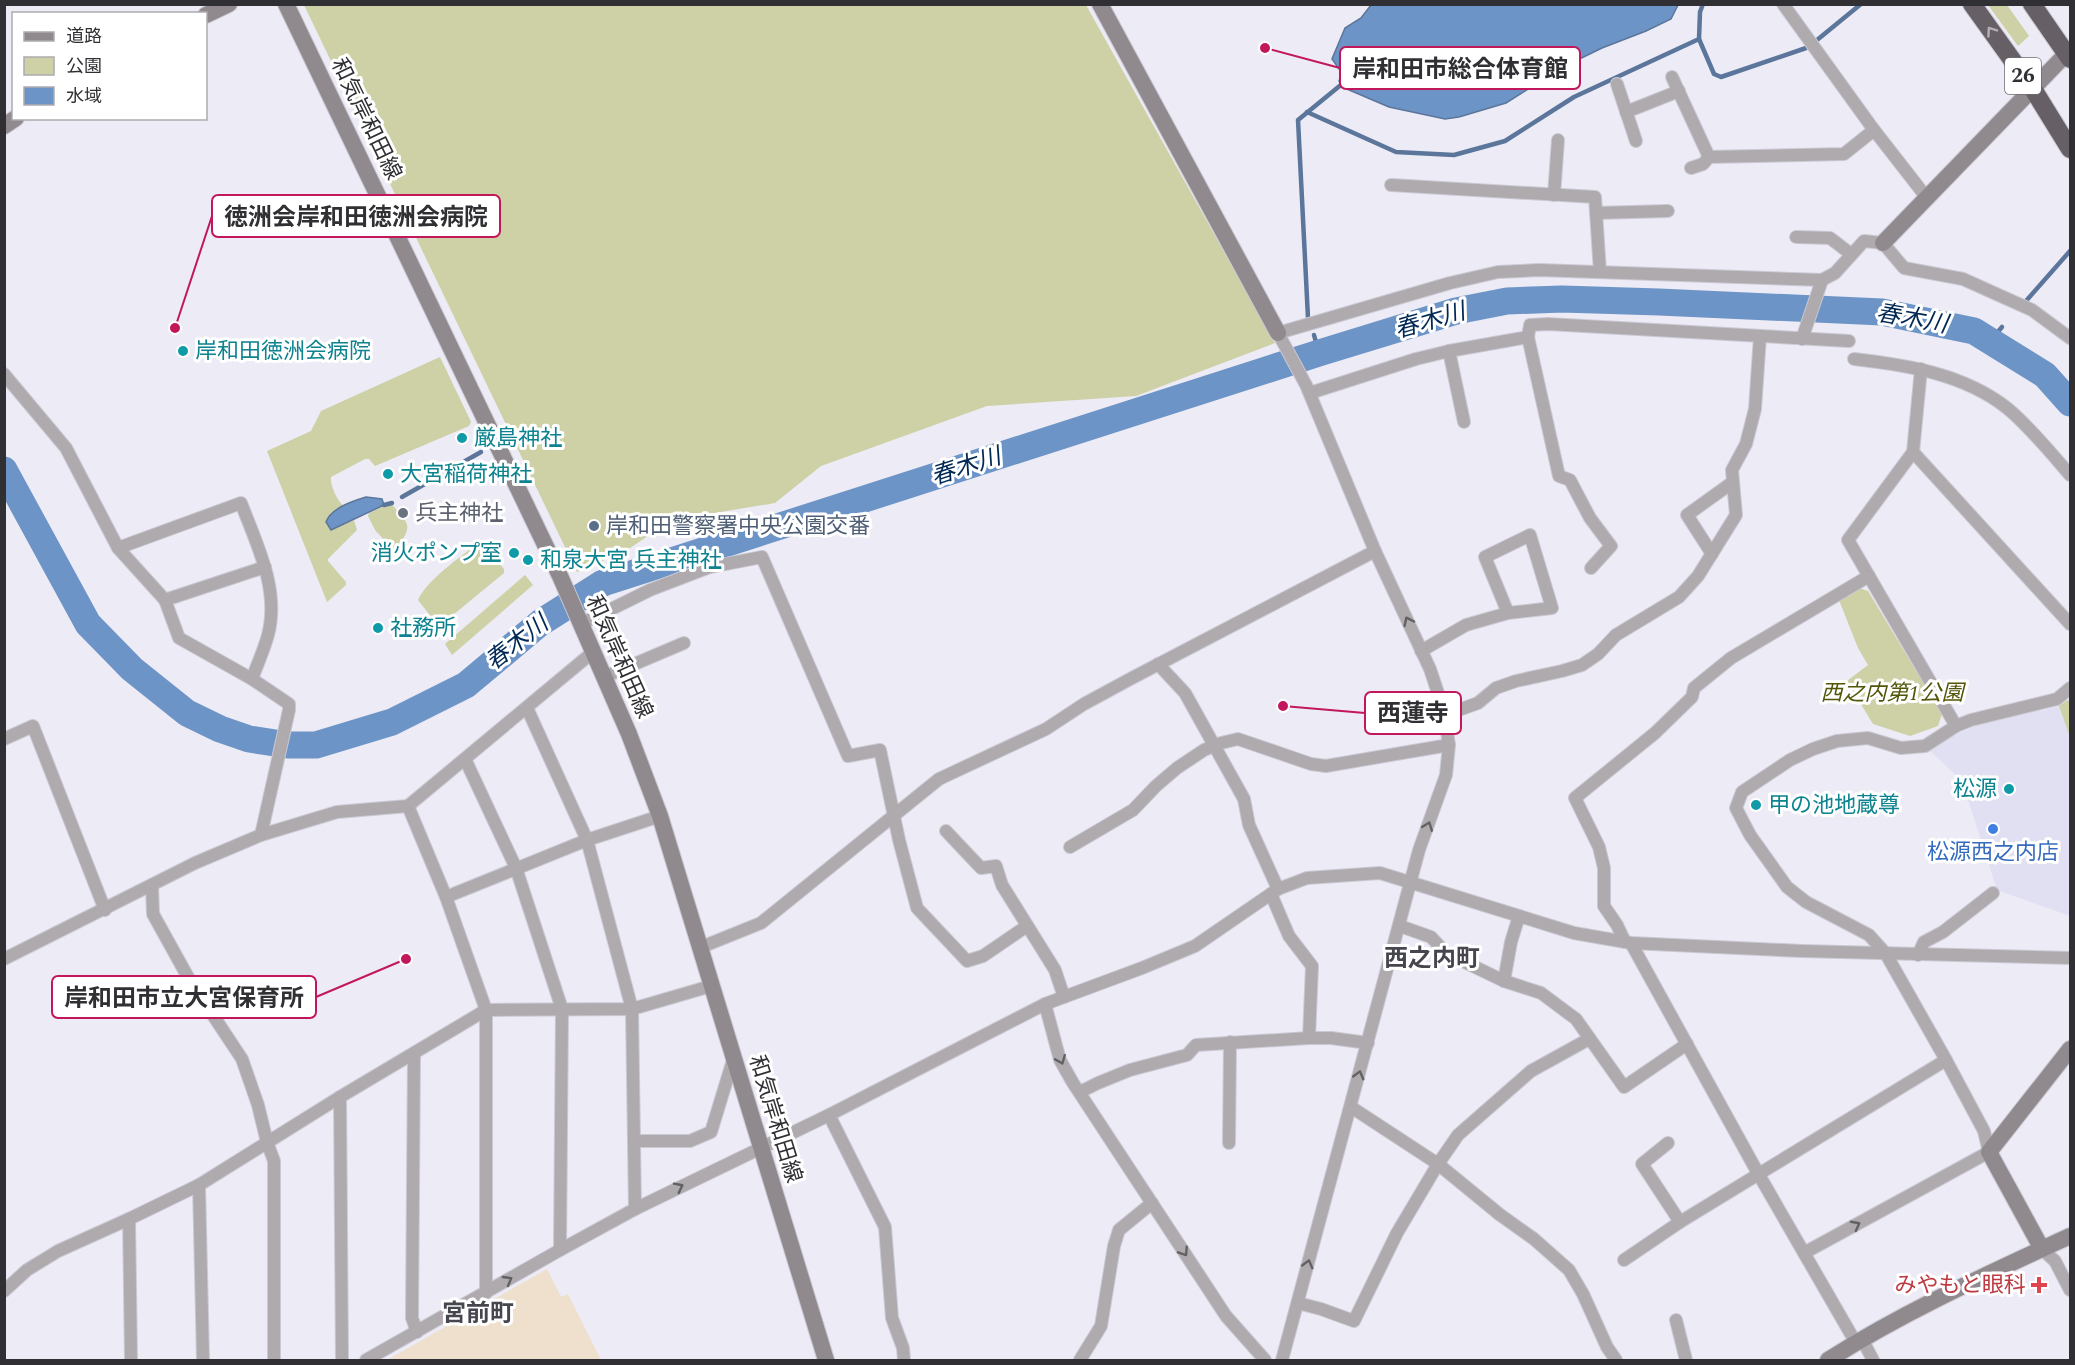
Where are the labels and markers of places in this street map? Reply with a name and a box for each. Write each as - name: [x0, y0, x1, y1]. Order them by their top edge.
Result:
- callout: 岸和田市総合体育館: [1340, 47, 1580, 89]
- callout: 徳洲会岸和田徳洲会病院: [212, 195, 500, 237]
- place label: 岸和田徳洲会病院: [195, 335, 371, 368]
- marker: 岸和田徳洲会病院: [176, 344, 190, 358]
- place label: 厳島神社: [474, 422, 562, 455]
- marker: 厳島神社: [455, 431, 469, 445]
- place label: 大宮稲荷神社: [400, 458, 532, 491]
- marker: 大宮稲荷神社: [381, 467, 395, 481]
- place label: 兵主神社: [415, 497, 503, 530]
- marker: 兵主神社: [396, 506, 410, 520]
- place label: 岸和田警察署中央公園交番: [606, 510, 870, 543]
- marker: 岸和田警察署中央公園交番: [587, 519, 601, 533]
- place label: 消火ポンプ室: [371, 537, 502, 570]
- place label: 和泉大宮 兵主神社: [540, 544, 722, 577]
- marker: 消火ポンプ室: [507, 546, 521, 560]
- marker: 和泉大宮 兵主神社: [521, 553, 535, 567]
- place label: 社務所: [390, 612, 456, 645]
- marker: 社務所: [371, 621, 385, 635]
- callout: 西蓮寺: [1365, 692, 1461, 734]
- place label: 松源: [1953, 773, 1997, 806]
- marker: 松源: [2002, 782, 2016, 796]
- place label: 甲の池地蔵尊: [1768, 789, 1900, 822]
- marker: 甲の池地蔵尊: [1749, 798, 1763, 812]
- marker: 松源西之内店: [1986, 822, 2000, 836]
- place label: 松源西之内店: [1927, 836, 2059, 869]
- callout: 岸和田市立大宮保育所: [52, 976, 316, 1018]
- place label: みやもと眼科: [1894, 1269, 2026, 1302]
- marker: みやもと眼科: [2030, 1276, 2048, 1294]

